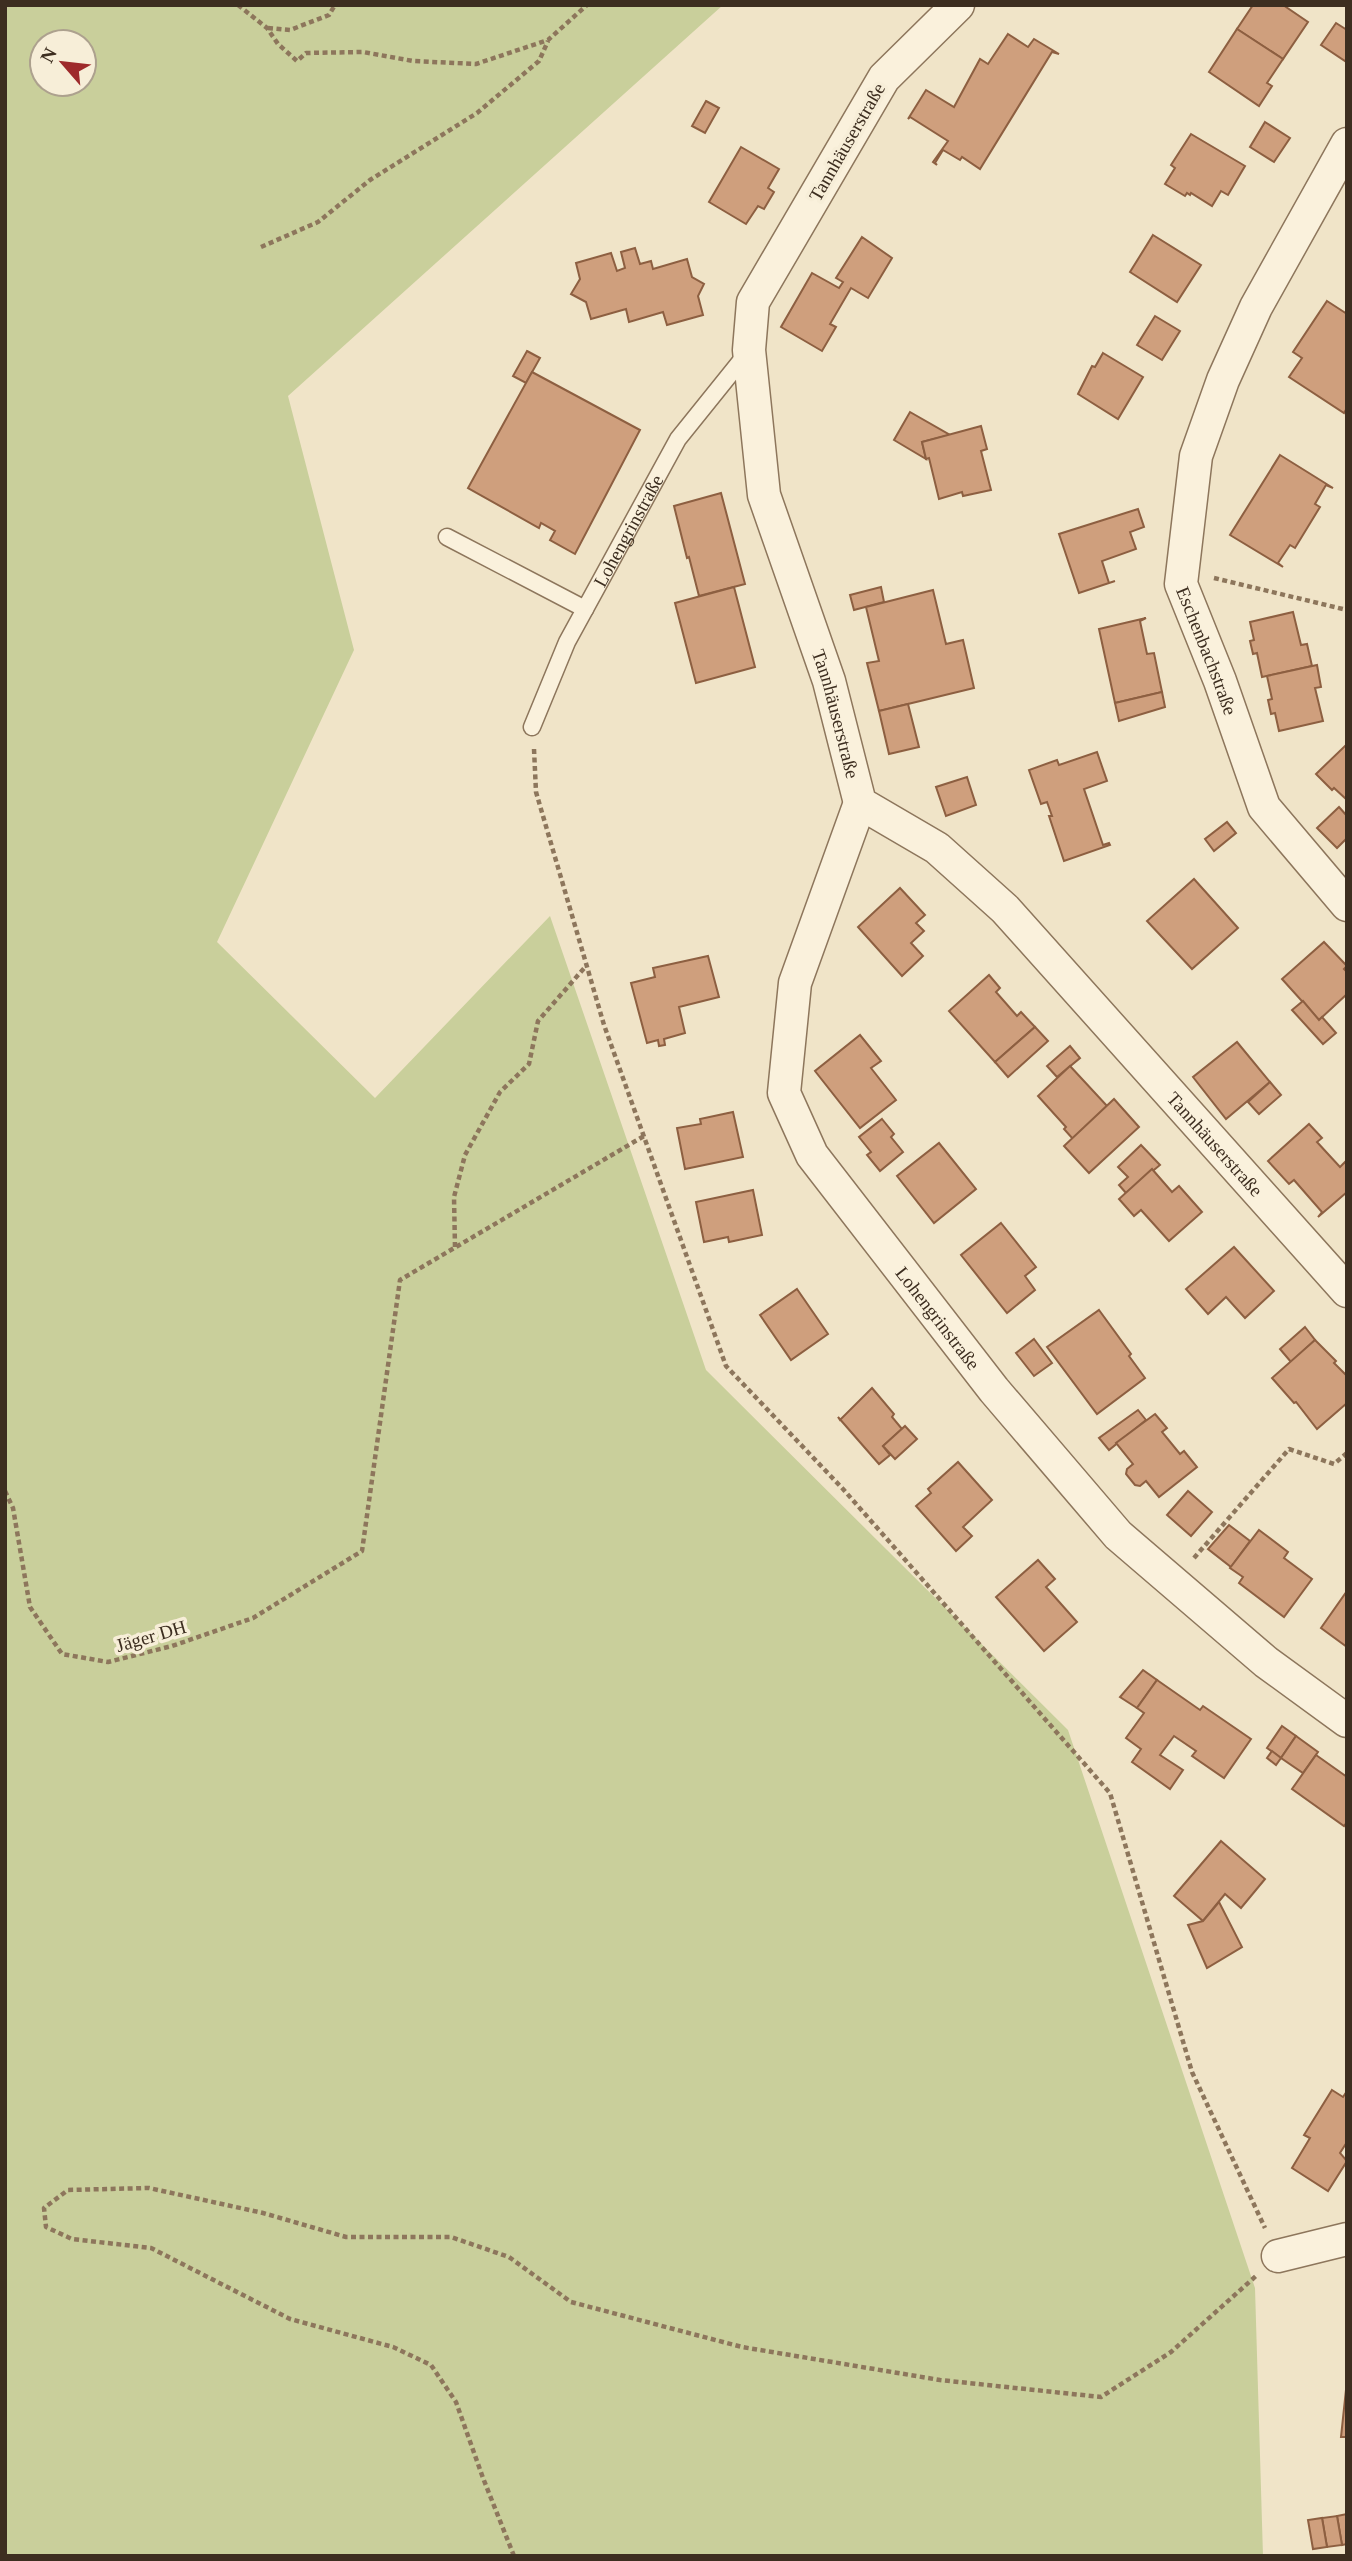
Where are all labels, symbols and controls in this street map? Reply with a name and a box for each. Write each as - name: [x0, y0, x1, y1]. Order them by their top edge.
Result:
- north arrow: [28, 28, 98, 98]
- text: N: [36, 44, 61, 66]
- street label: Tannhäuserstraße: [805, 79, 889, 205]
- street label: Lohengrinstraße: [589, 471, 667, 590]
- street label: Eschenbachstraße: [1173, 583, 1242, 718]
- street label: Tannhäuserstraße: [808, 647, 864, 780]
- street label: Tannhäuserstraße: [1163, 1087, 1267, 1200]
- street label: Lohengrinstraße: [892, 1262, 985, 1374]
- street label: Jäger DH: [113, 1616, 189, 1656]

